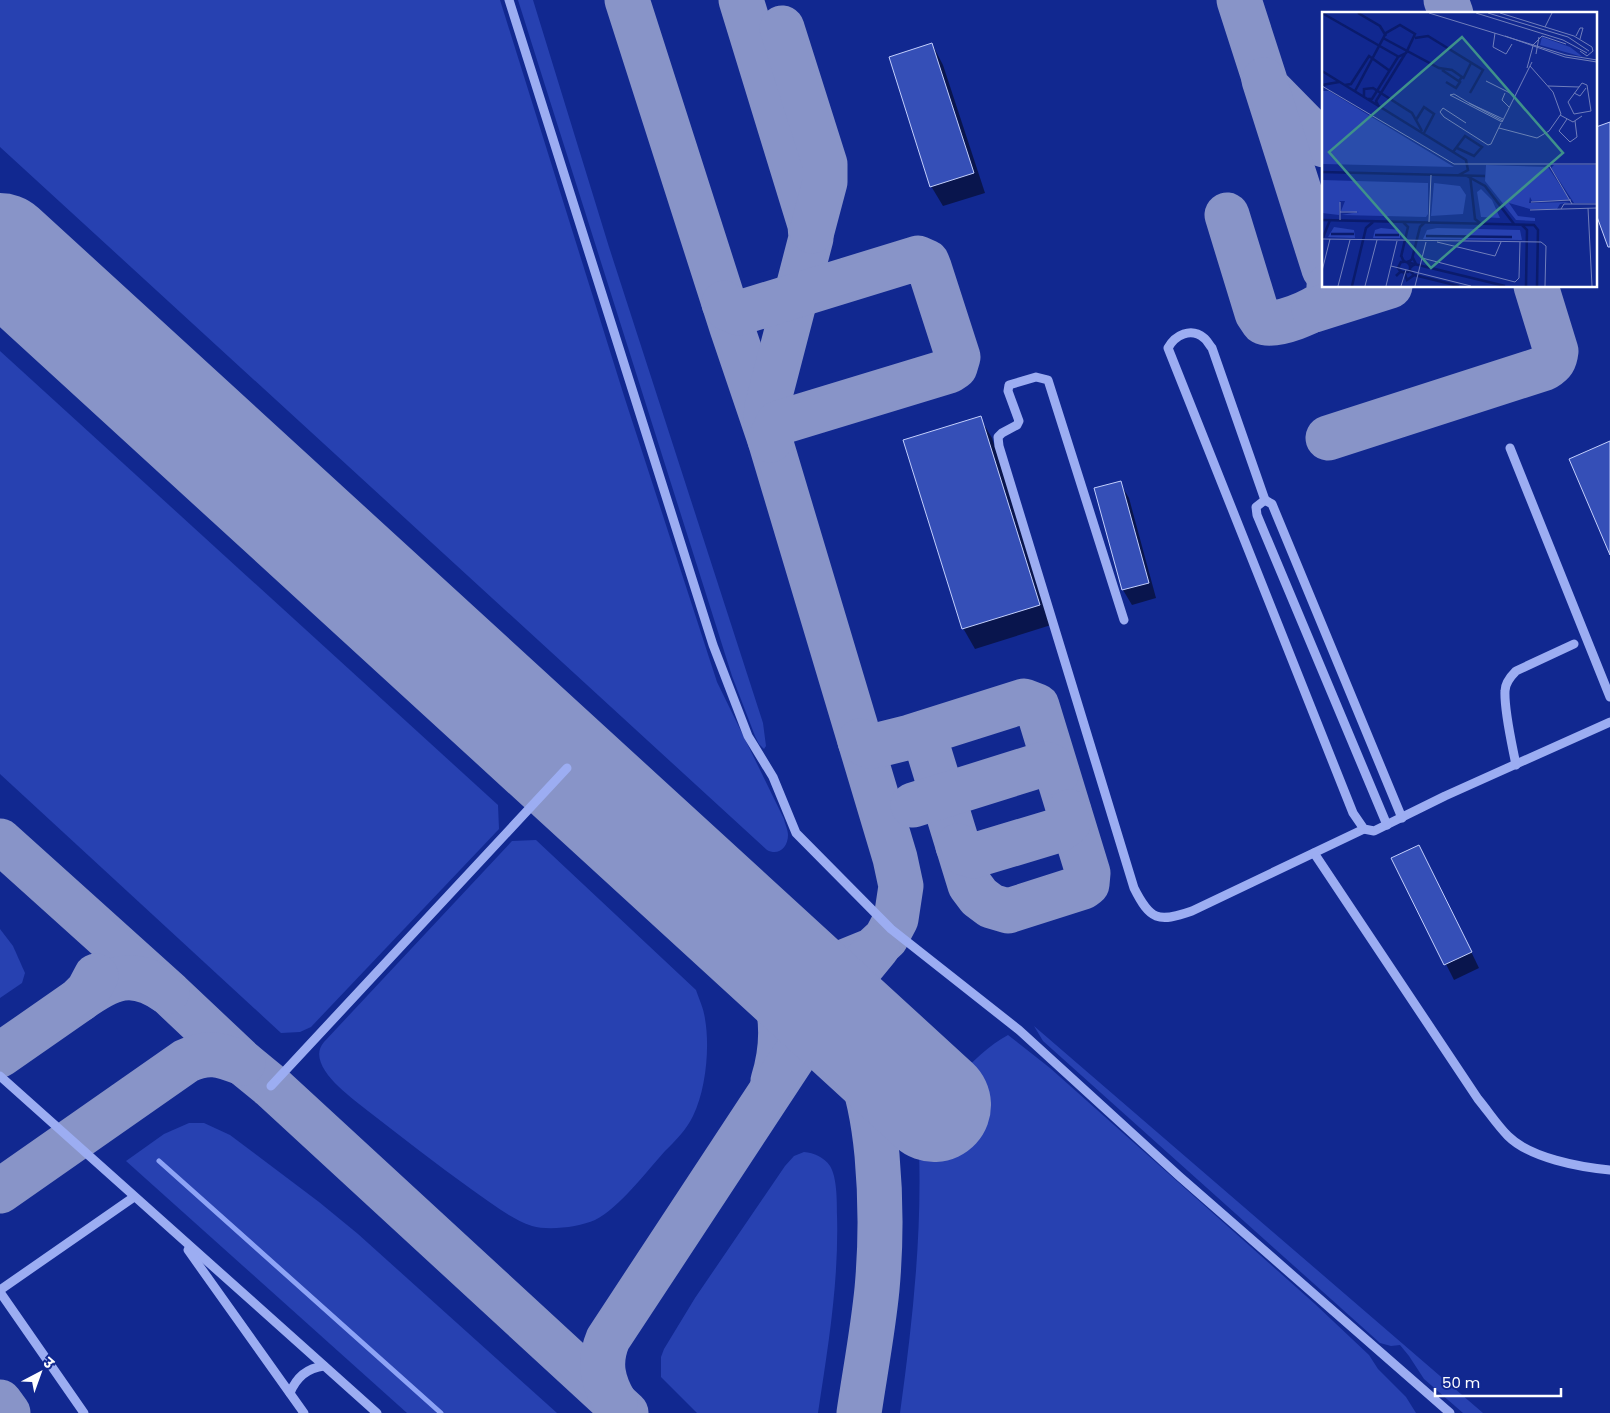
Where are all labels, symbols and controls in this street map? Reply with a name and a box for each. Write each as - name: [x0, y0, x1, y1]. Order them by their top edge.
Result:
- inset map: [1322, 12, 1598, 288]
- north arrow: [15, 1348, 65, 1398]
- text: उ: [38, 1352, 59, 1374]
- scale bar: [1435, 1366, 1561, 1398]
- text: 50 m: [1442, 1372, 1480, 1393]

